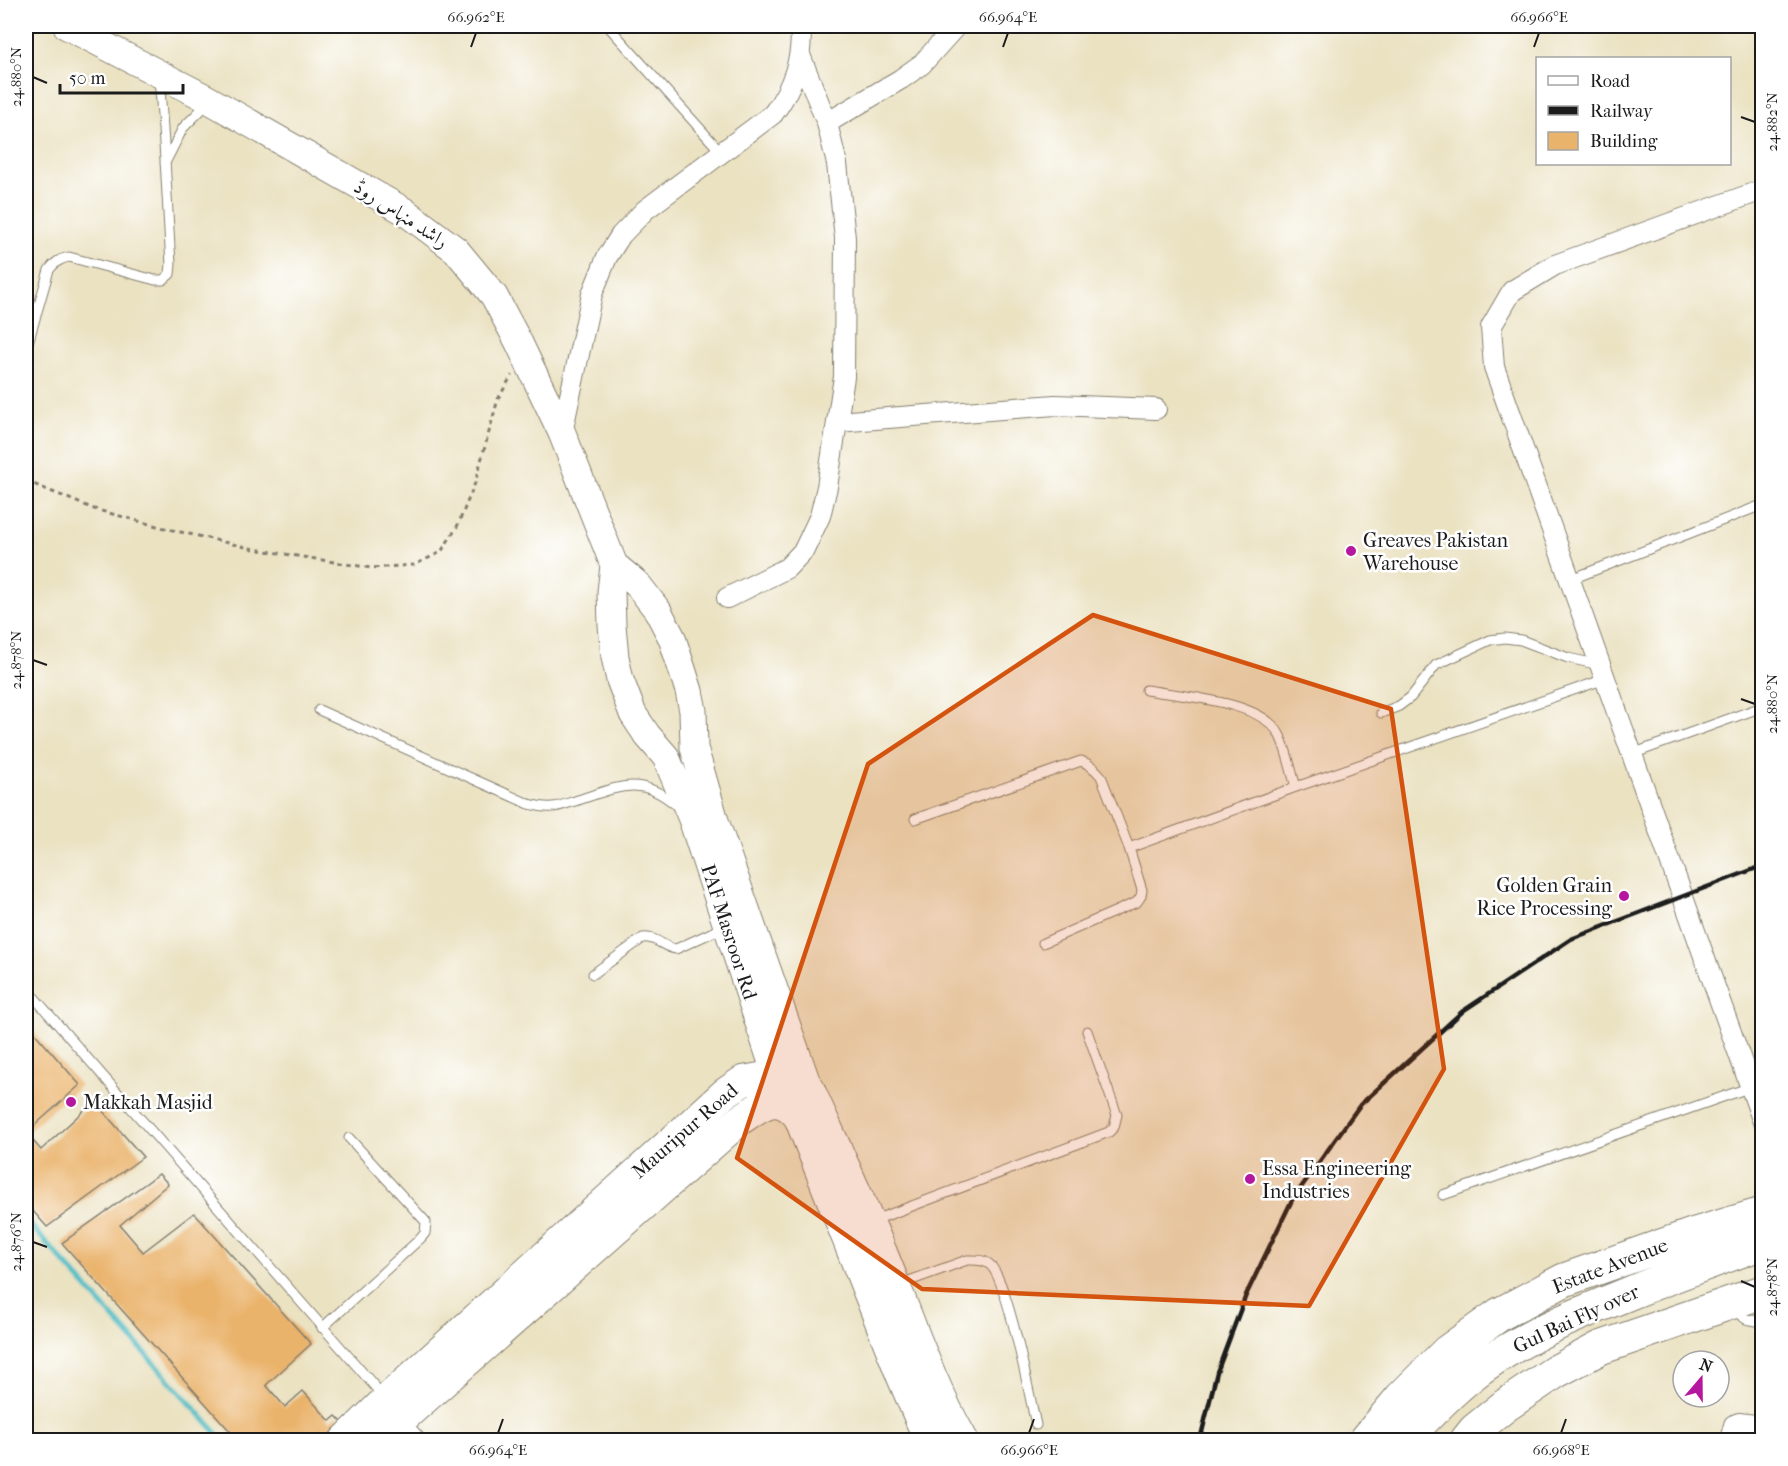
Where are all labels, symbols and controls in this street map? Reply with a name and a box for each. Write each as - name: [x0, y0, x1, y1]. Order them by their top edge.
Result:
- text: 66.962°E: [447, 8, 505, 26]
- text: 66.964°E: [979, 8, 1037, 26]
- text: 66.966°E: [1510, 8, 1568, 26]
- text: 24.880°N: [7, 46, 25, 107]
- scale bar: [60, 57, 183, 95]
- legend: [1536, 57, 1731, 165]
- text: 50 m: [69, 68, 106, 89]
- text: Road: [1590, 71, 1630, 92]
- text: 24.882°N: [1763, 92, 1781, 152]
- text: Railway: [1590, 101, 1654, 122]
- text: Building: [1590, 131, 1658, 152]
- street label: راشد منہاس روڈ: [349, 175, 453, 254]
- place label: Greaves Pakistan Warehouse: [1362, 529, 1509, 575]
- marker: Greaves Pakistan Warehouse: [1344, 544, 1358, 558]
- text: 24.878°N: [7, 630, 25, 690]
- text: 24.880°N: [1763, 673, 1781, 734]
- street label: PAF Masroor Rd: [696, 861, 762, 1004]
- place label: Golden Grain Rice Processing: [1476, 874, 1612, 920]
- marker: Golden Grain Rice Processing: [1617, 889, 1631, 903]
- street label: Mauripur Road: [627, 1078, 743, 1183]
- place label: Makkah Masjid: [83, 1091, 214, 1114]
- marker: Makkah Masjid: [64, 1095, 78, 1109]
- place label: Essa Engineering Industries: [1262, 1157, 1411, 1203]
- marker: Essa Engineering Industries: [1243, 1172, 1257, 1186]
- text: 24.876°N: [7, 1212, 25, 1272]
- street label: Estate Avenue: [1549, 1233, 1671, 1299]
- text: 24.878°N: [1763, 1257, 1781, 1317]
- street label: Gul Bai Fly over: [1509, 1280, 1643, 1358]
- north arrow: [1671, 1349, 1731, 1409]
- text: N: [1697, 1354, 1716, 1377]
- text: 66.964°E: [469, 1441, 527, 1459]
- text: 66.966°E: [1000, 1441, 1058, 1459]
- text: 66.968°E: [1532, 1441, 1590, 1459]

